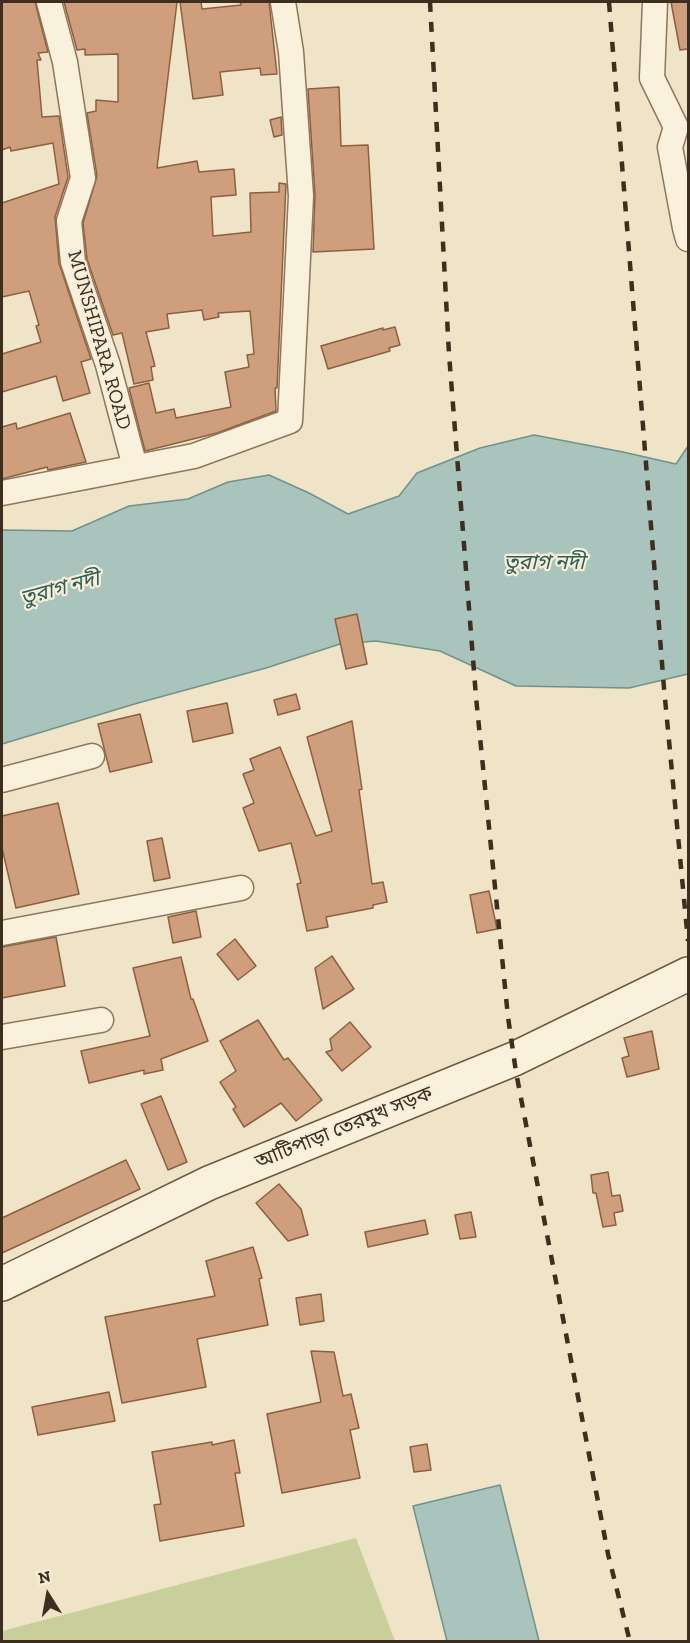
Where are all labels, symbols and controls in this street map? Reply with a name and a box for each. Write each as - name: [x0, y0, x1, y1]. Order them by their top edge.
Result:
- street label: MUNSHIPARA ROAD: [62, 248, 136, 432]
- water label: তুরাগ নদী: [504, 550, 584, 576]
- water label: তুরাগ নদী: [18, 566, 102, 612]
- street label: আটিপাড়া তেরমুখ সড়ক: [252, 1081, 436, 1175]
- north arrow: [18, 1565, 78, 1625]
- text: N: [37, 1566, 52, 1587]

